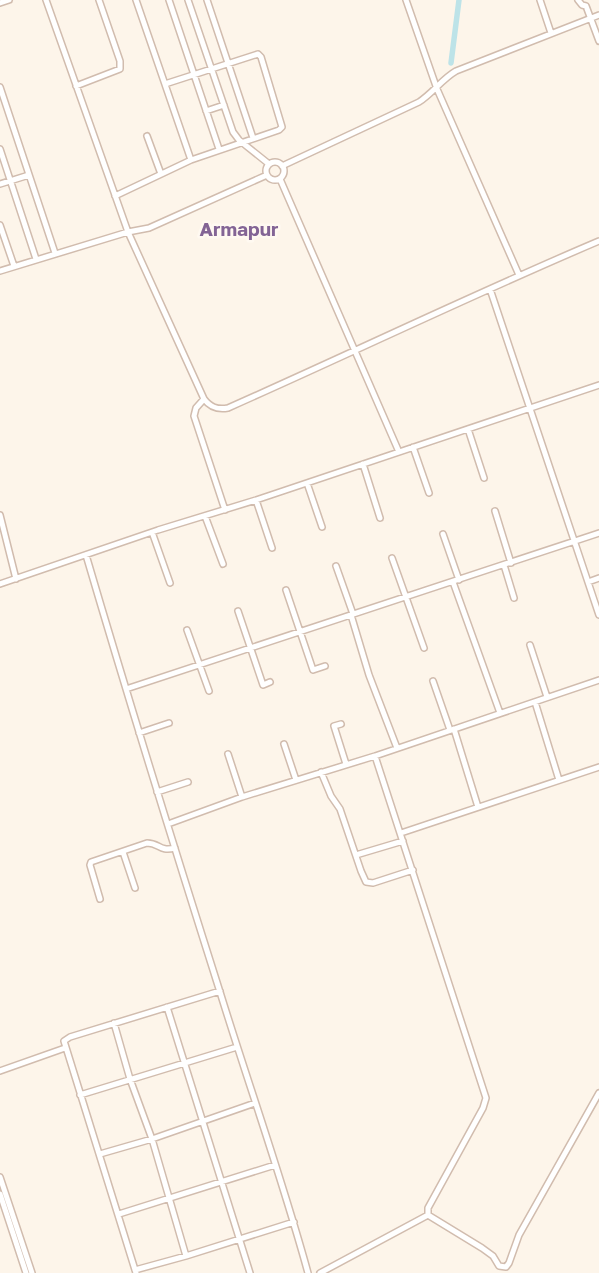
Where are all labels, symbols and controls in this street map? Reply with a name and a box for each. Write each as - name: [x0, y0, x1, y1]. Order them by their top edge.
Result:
- district label: Armapur: [200, 217, 279, 240]

